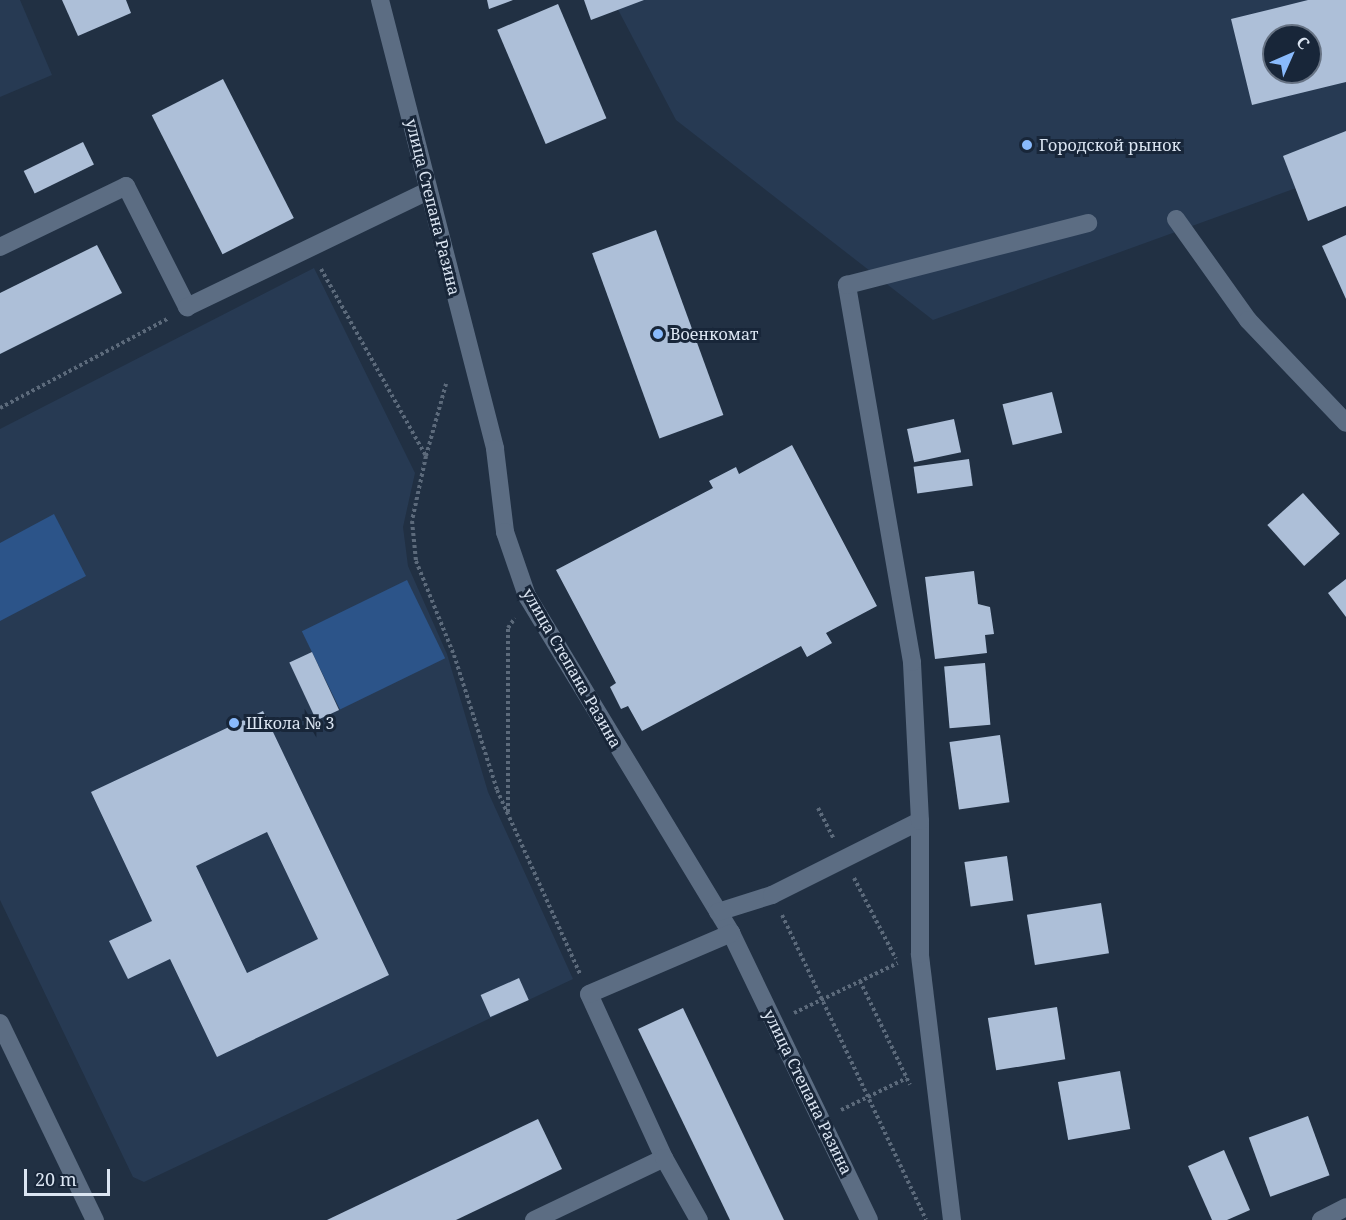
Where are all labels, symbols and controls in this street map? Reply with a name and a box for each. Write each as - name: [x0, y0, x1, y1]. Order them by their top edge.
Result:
- north arrow: [1262, 24, 1322, 84]
- text: С: [1292, 31, 1315, 54]
- street label: улица Степана Разина: [402, 117, 464, 297]
- place label: Городской рынок: [1039, 135, 1181, 155]
- marker: Городской рынок: [1020, 138, 1034, 152]
- place label: Военкомат: [670, 324, 759, 344]
- marker: Военкомат: [651, 327, 665, 341]
- street label: улица Степана Разина: [518, 585, 626, 751]
- place label: Школа № 3: [246, 713, 334, 733]
- marker: Школа № 3: [227, 716, 241, 730]
- street label: улица Степана Разина: [760, 1006, 856, 1178]
- scale bar: [27, 1157, 112, 1195]
- text: 20 m: [35, 1167, 77, 1191]

